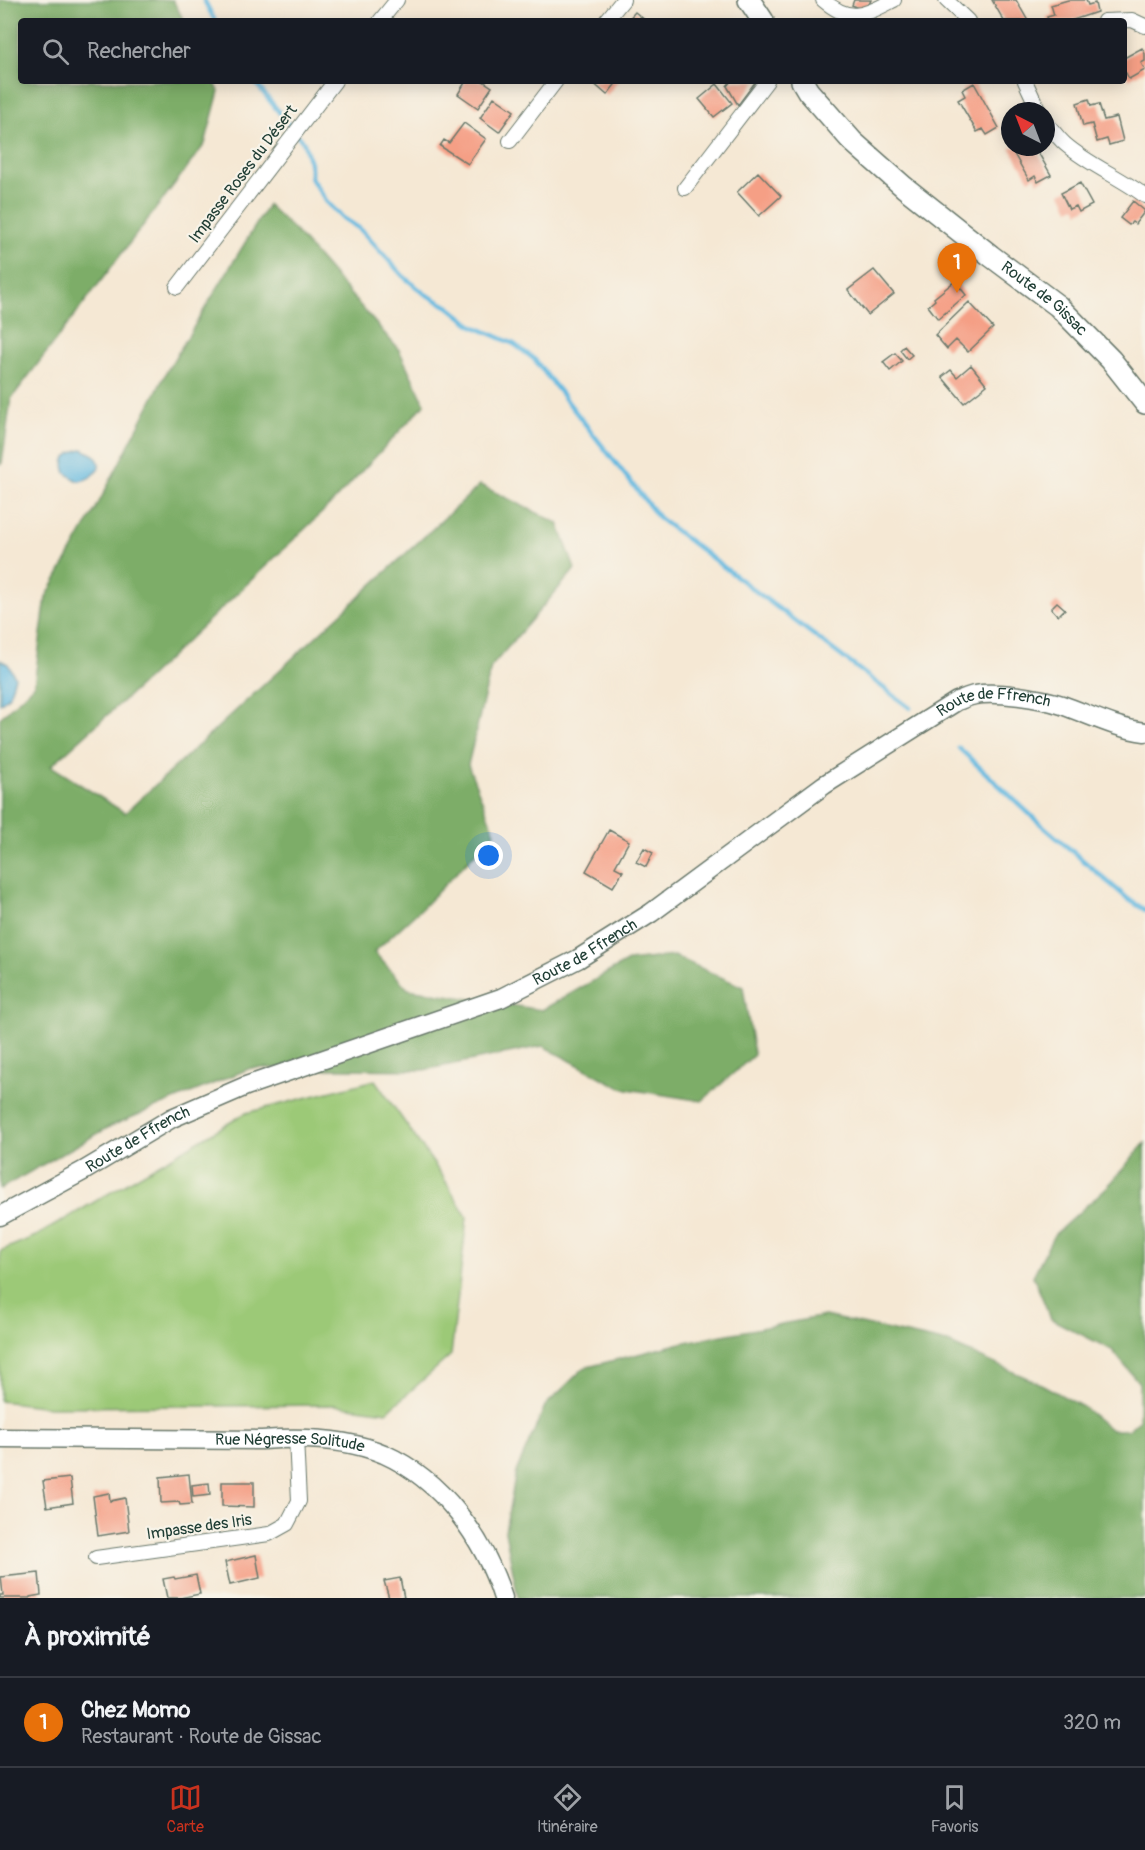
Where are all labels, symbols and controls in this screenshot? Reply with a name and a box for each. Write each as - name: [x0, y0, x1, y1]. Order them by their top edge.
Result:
- search box: [18, 18, 1127, 84]
- icon: search: [39, 35, 72, 68]
- text: Rechercher: [87, 37, 191, 65]
- street label: Impasse Roses du Désert: [184, 100, 302, 247]
- north arrow: [1001, 102, 1055, 156]
- pin: 1: [938, 244, 976, 293]
- street label: Route de Gissac: [997, 257, 1092, 340]
- street label: Route de Ffrench: [933, 684, 1053, 721]
- your location: [474, 841, 503, 870]
- street label: Route de Ffrench: [530, 914, 641, 990]
- street label: Route de Ffrench: [82, 1101, 193, 1177]
- street label: Rue Négresse Solitude: [215, 1429, 367, 1457]
- street label: Impasse des Iris: [145, 1510, 253, 1544]
- text: À proximité: [24, 1621, 151, 1653]
- text: Chez Momo: [81, 1696, 190, 1724]
- text: 1: [40, 1710, 47, 1735]
- text: 320 m: [1063, 1710, 1121, 1735]
- text: Restaurant · Route de Gissac: [81, 1724, 322, 1749]
- tab: Carte: [167, 1781, 204, 1837]
- tab: Itinéraire: [537, 1781, 598, 1837]
- tab: Favoris: [931, 1781, 978, 1837]

